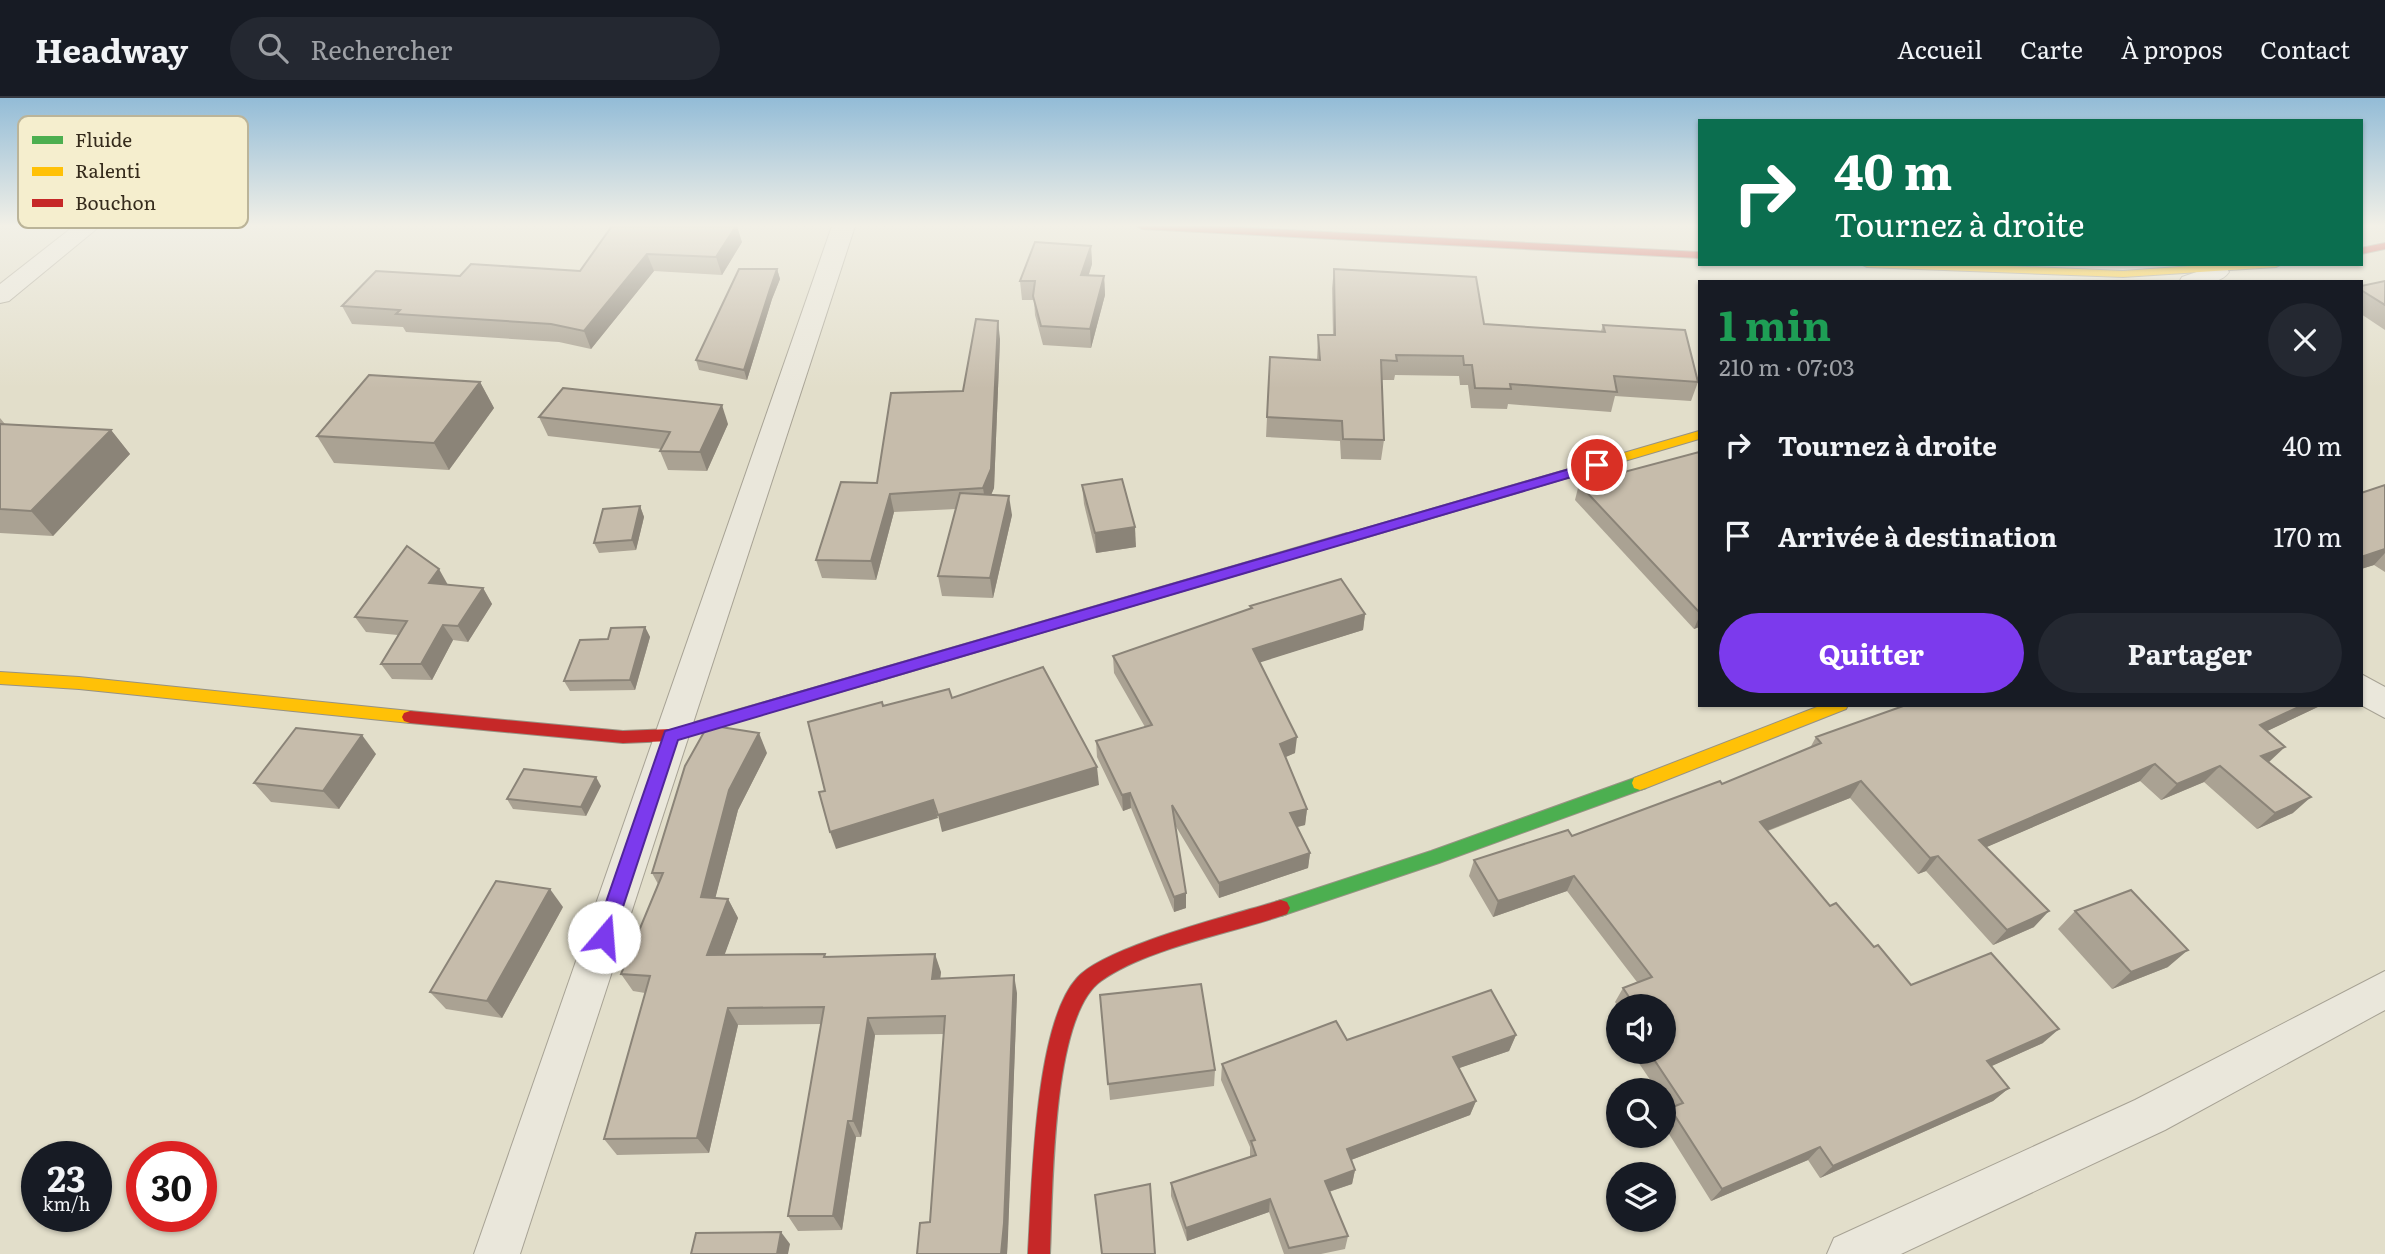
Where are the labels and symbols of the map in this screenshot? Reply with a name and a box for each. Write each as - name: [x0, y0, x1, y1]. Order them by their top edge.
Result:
- legend: [18, 116, 248, 228]
- text: Fluide: [75, 125, 132, 153]
- text: Ralenti: [75, 156, 141, 184]
- text: Bouchon: [75, 188, 156, 216]
- pin: [1567, 435, 1627, 495]
- position arrow: [567, 900, 641, 974]
- speed limit sign: 30: [126, 1141, 217, 1232]

